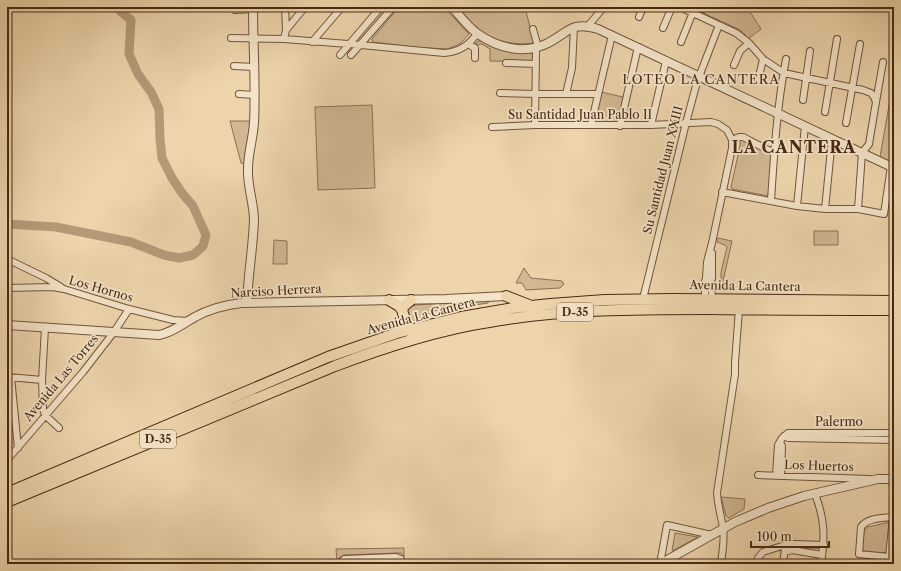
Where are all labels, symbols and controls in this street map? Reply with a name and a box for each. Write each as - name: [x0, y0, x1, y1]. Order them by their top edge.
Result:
- district label: LOTEO LA CANTERA: [622, 71, 780, 87]
- street label: Su Santidad Juan XXIII: [639, 104, 686, 236]
- street label: Su Santidad Juan Pablo II: [508, 107, 652, 122]
- district label: LA CANTERA: [732, 137, 856, 157]
- street label: Los Hornos: [67, 272, 135, 305]
- street label: Avenida La Cantera: [688, 277, 802, 294]
- street label: Narciso Herrera: [230, 281, 323, 300]
- street label: Avenida La Cantera: [364, 294, 477, 337]
- road number: D-35: [557, 303, 593, 321]
- street label: Avenida Las Torres: [19, 331, 101, 425]
- street label: Palermo: [815, 414, 863, 429]
- road number: D-35: [140, 430, 176, 448]
- street label: Los Huertos: [784, 457, 854, 474]
- scale bar: [751, 523, 829, 549]
- text: 100 m: [757, 529, 792, 544]

